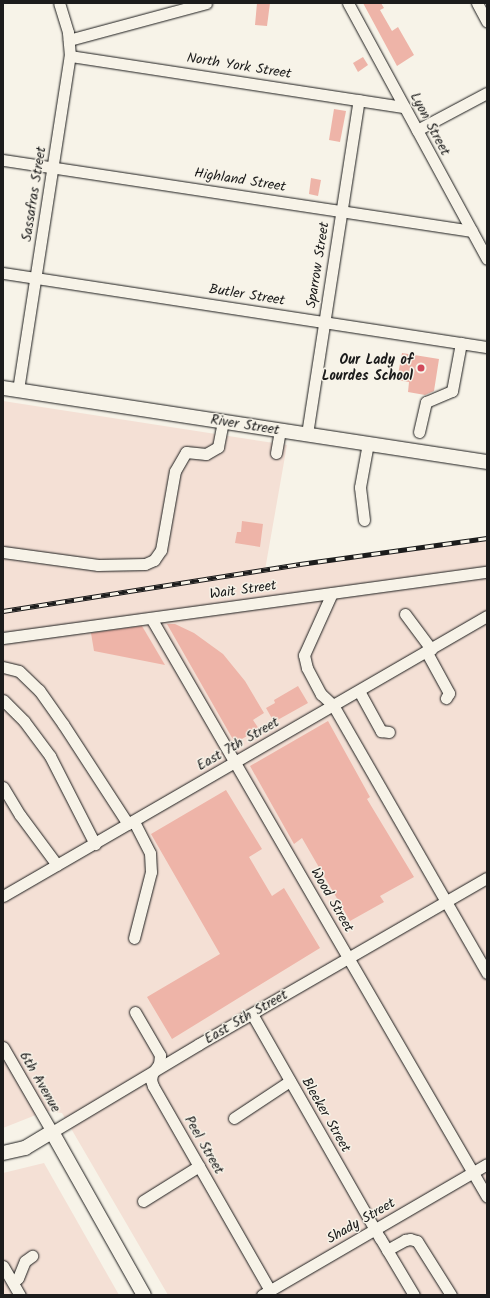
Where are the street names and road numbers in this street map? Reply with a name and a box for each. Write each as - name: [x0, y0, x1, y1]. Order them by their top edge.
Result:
- street label: North York Street: [185, 49, 293, 83]
- street label: Lyon Street: [406, 90, 454, 158]
- street label: Sassafras Street: [18, 145, 50, 243]
- street label: Highland Street: [193, 164, 287, 196]
- street label: Sparrow Street: [303, 221, 333, 309]
- street label: Butler Street: [208, 281, 286, 309]
- street label: River Street: [209, 411, 281, 439]
- street label: Wait Street: [208, 577, 278, 603]
- street label: East 7th Street: [194, 714, 282, 774]
- street label: Wood Street: [307, 865, 357, 935]
- street label: East 5th Street: [201, 986, 291, 1048]
- street label: 6th Avenue: [16, 1049, 64, 1115]
- street label: Bleeker Street: [298, 1075, 354, 1155]
- street label: Peel Street: [181, 1113, 227, 1177]
- street label: Shady Street: [324, 1195, 398, 1247]

